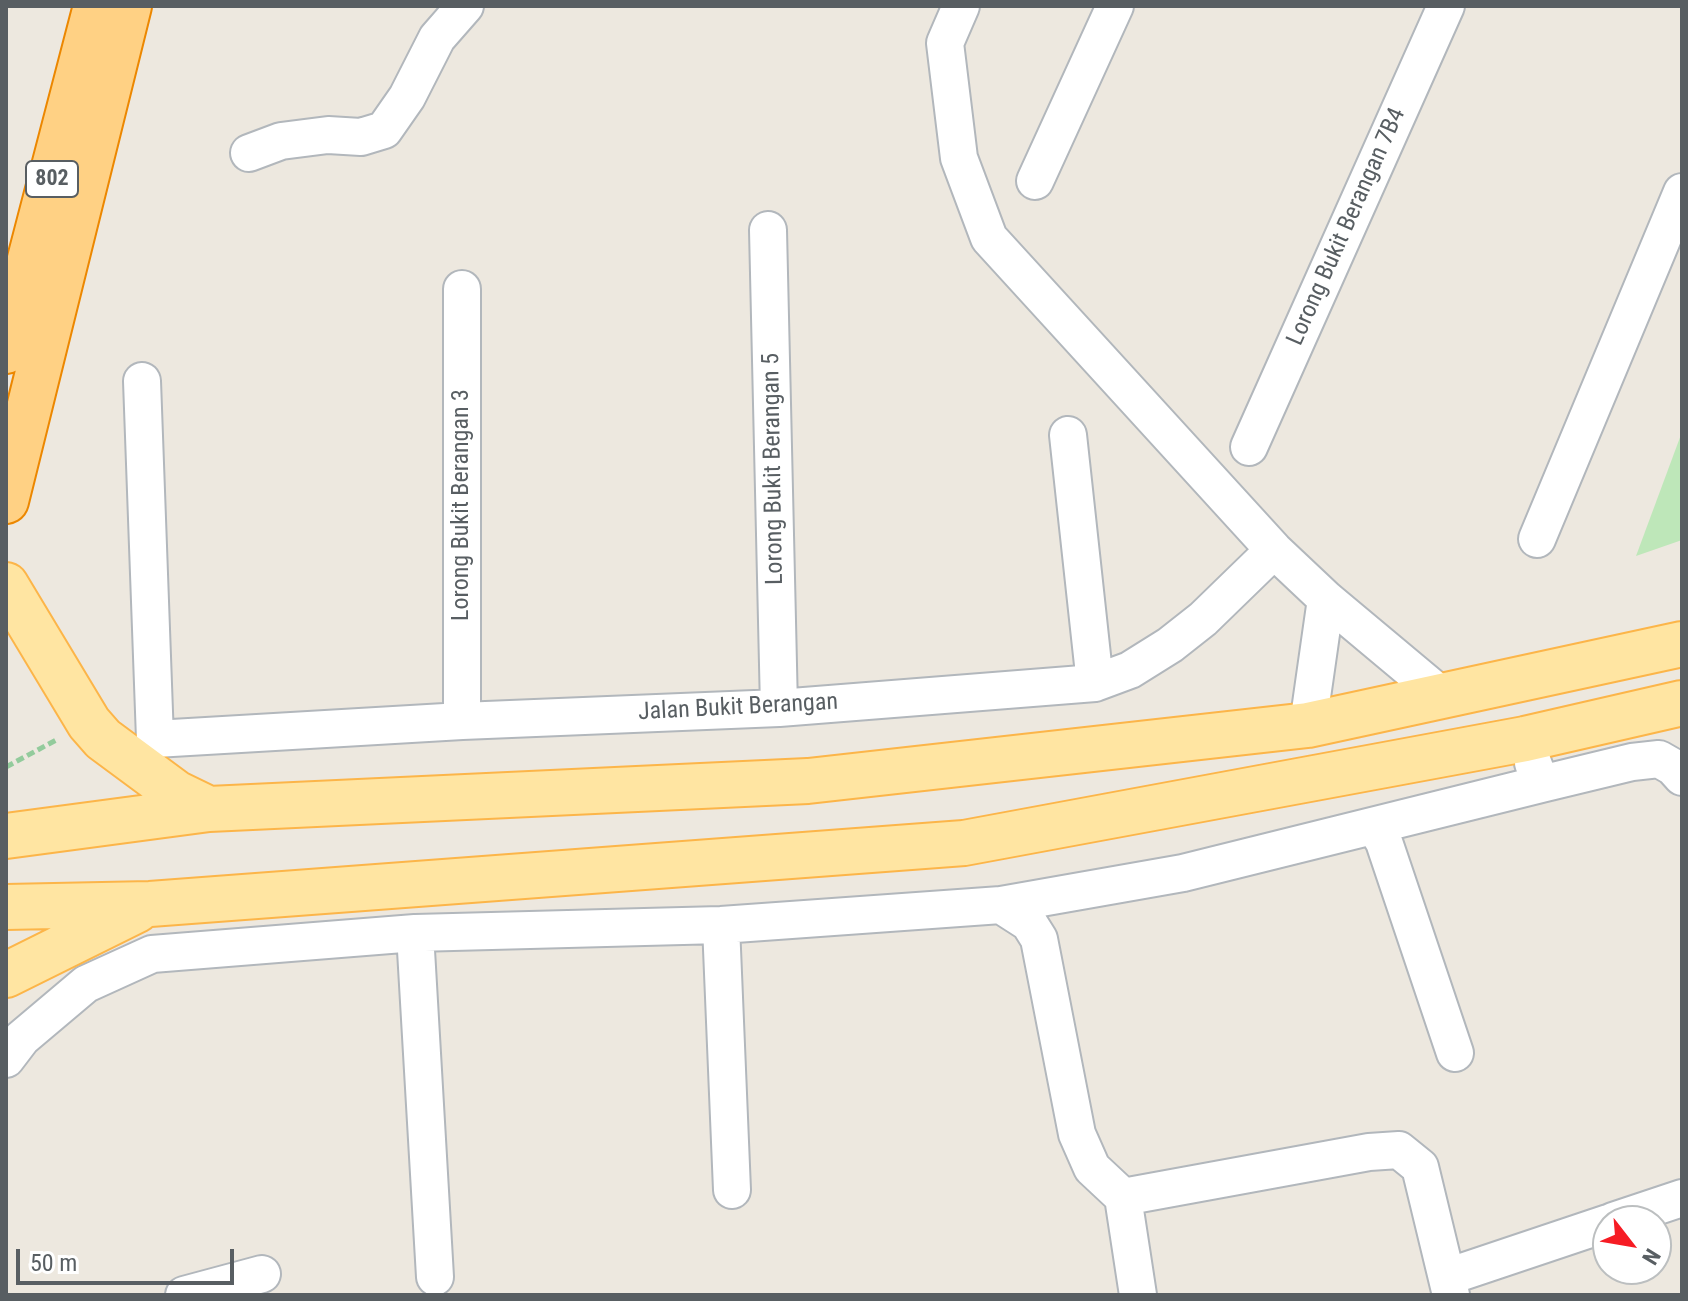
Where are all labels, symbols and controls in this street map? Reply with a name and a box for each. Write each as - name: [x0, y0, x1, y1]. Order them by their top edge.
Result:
- street label: Lorong Bukit Berangan 7B4: [1282, 104, 1412, 350]
- road number: 802: [26, 161, 78, 197]
- street label: Lorong Bukit Berangan 5: [758, 353, 790, 585]
- street label: Lorong Bukit Berangan 3: [448, 389, 476, 621]
- street label: Jalan Bukit Berangan: [637, 688, 839, 728]
- north arrow: [1592, 1205, 1672, 1285]
- scale bar: [20, 1233, 238, 1283]
- text: N: [1637, 1244, 1665, 1269]
- text: 50 m: [30, 1249, 77, 1277]

